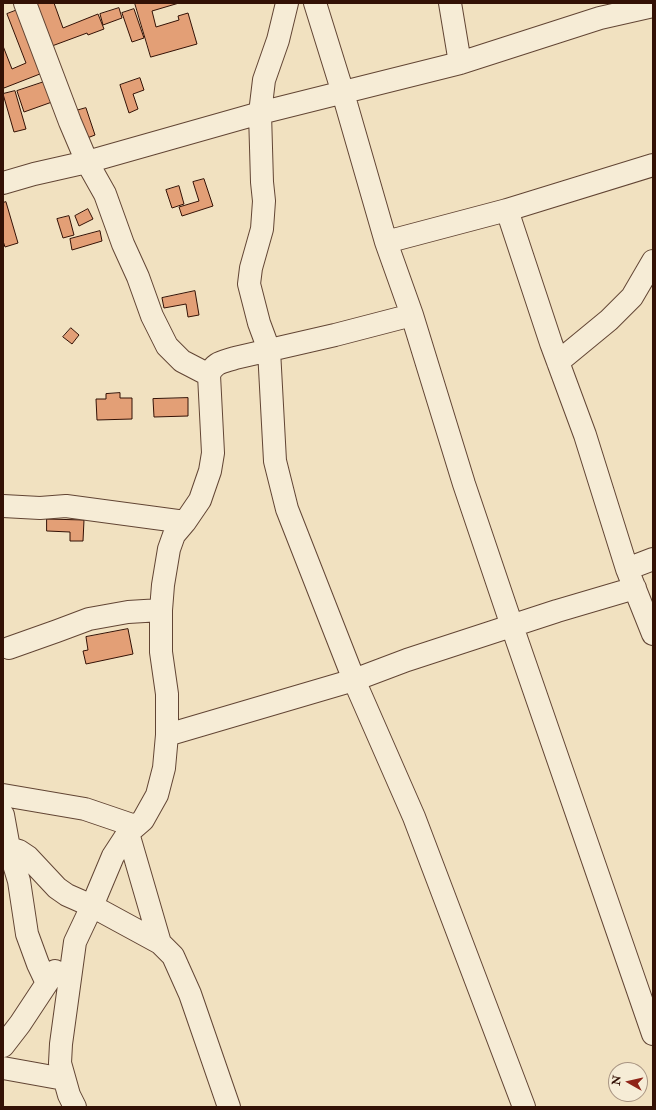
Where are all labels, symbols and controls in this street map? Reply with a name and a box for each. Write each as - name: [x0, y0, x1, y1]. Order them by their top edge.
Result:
- north arrow: [608, 1062, 648, 1102]
- text: N: [609, 1075, 624, 1086]

